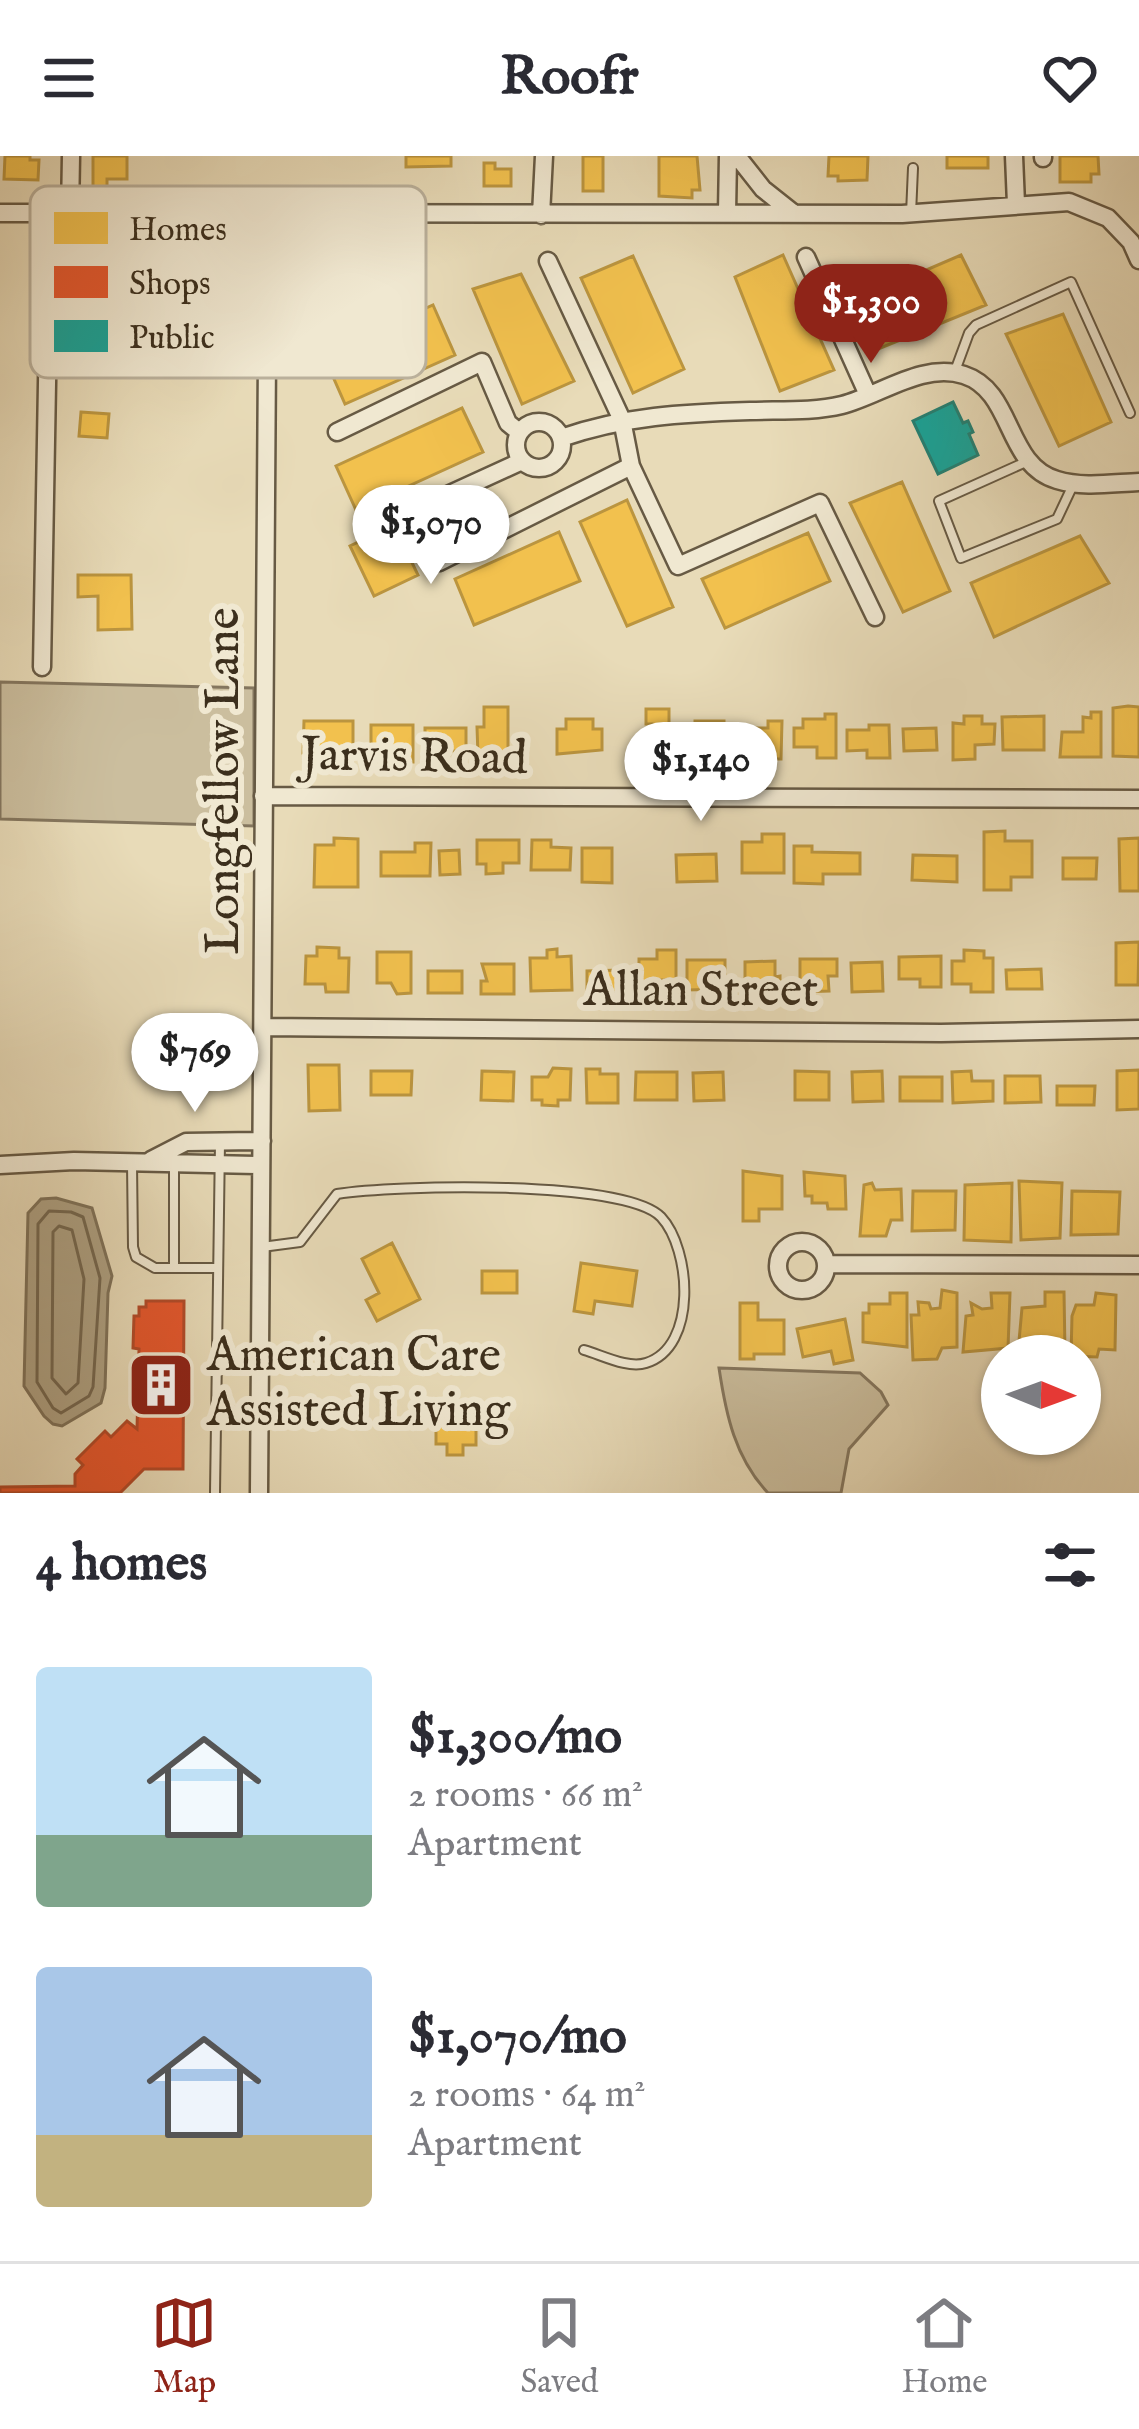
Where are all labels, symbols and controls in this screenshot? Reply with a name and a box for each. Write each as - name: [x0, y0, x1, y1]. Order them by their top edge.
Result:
- text: Roofr: [500, 44, 639, 113]
- icon: menu: [36, 45, 102, 111]
- icon: heart: [1037, 45, 1103, 111]
- legend: [30, 186, 426, 378]
- text: Homes: [129, 210, 227, 252]
- text: Shops: [129, 264, 211, 306]
- pin: $1,300: [773, 264, 969, 366]
- text: $1,300: [821, 278, 921, 327]
- text: Public: [129, 318, 215, 360]
- pin: $1,070: [333, 485, 529, 587]
- text: $1,070: [379, 499, 483, 548]
- street label: Longfellow Lane: [195, 607, 255, 955]
- pin: $1,140: [603, 722, 799, 824]
- street label: Jarvis Road: [295, 726, 528, 790]
- text: $1,140: [651, 736, 751, 785]
- street label: Allan Street: [583, 962, 818, 1022]
- pin: $769: [124, 1013, 266, 1115]
- text: $769: [158, 1027, 232, 1076]
- place label: American Care Assisted Living: [206, 1327, 511, 1442]
- north arrow: [981, 1335, 1101, 1455]
- map controls: [981, 1335, 1101, 1455]
- building icon: American Care Assisted Living: [126, 1350, 196, 1420]
- icon: filters: [1037, 1532, 1103, 1598]
- text: 4 homes: [36, 1533, 207, 1598]
- text: $1,300/mo: [408, 1706, 622, 1771]
- icon: home: [132, 1715, 276, 1859]
- text: 2 rooms · 66 m²: [408, 1771, 643, 1820]
- text: Apartment: [408, 1820, 582, 1869]
- text: $1,070/mo: [408, 2006, 627, 2071]
- icon: home: [132, 2015, 276, 2159]
- text: 2 rooms · 64 m²: [408, 2071, 646, 2120]
- text: Apartment: [408, 2120, 582, 2169]
- tab: Map: [151, 2290, 217, 2404]
- tab: Saved: [520, 2290, 598, 2404]
- tab: Home: [901, 2290, 988, 2404]

